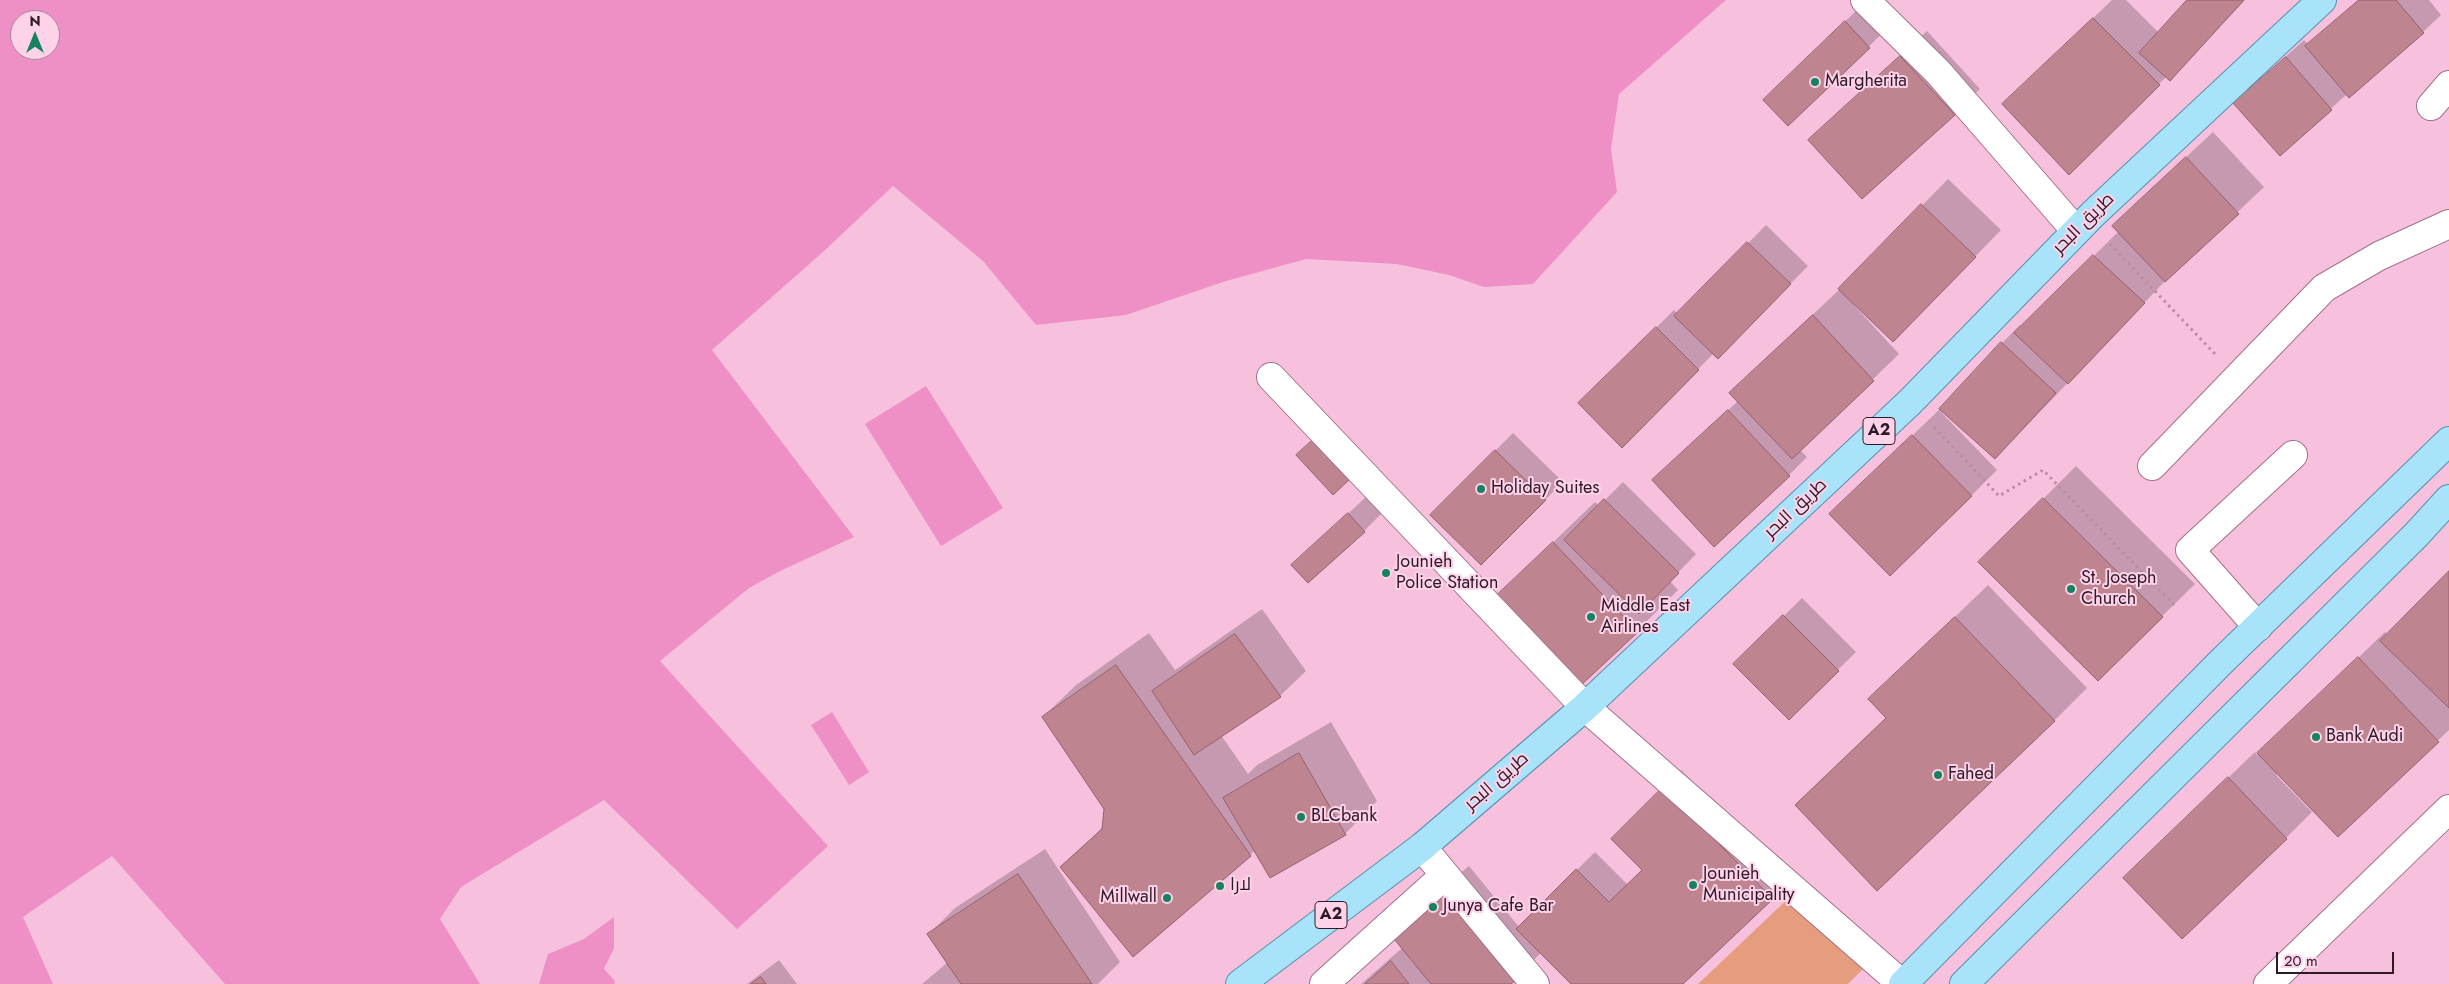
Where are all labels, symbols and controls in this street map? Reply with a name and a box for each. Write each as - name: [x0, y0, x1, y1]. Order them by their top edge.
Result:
- north arrow: [10, 10, 60, 60]
- text: N: [29, 11, 41, 31]
- place label: Margherita: [1825, 71, 1907, 93]
- marker: Margherita: [1809, 76, 1821, 88]
- street label: طريق البحر: [2049, 189, 2119, 259]
- road number: A2: [1863, 418, 1895, 444]
- street label: طريق البحر: [1760, 475, 1832, 543]
- place label: Holiday Suites: [1491, 478, 1600, 500]
- marker: Holiday Suites: [1475, 483, 1487, 495]
- place label: Jounieh Police Station: [1396, 552, 1498, 594]
- marker: Jounieh Police Station: [1380, 567, 1392, 579]
- place label: St. Joseph Church: [2081, 568, 2156, 610]
- marker: St. Joseph Church: [2065, 583, 2077, 595]
- place label: Middle East Airlines: [1601, 596, 1690, 638]
- marker: Middle East Airlines: [1585, 611, 1597, 623]
- place label: Bank Audi: [2326, 726, 2403, 748]
- marker: Bank Audi: [2310, 731, 2322, 743]
- street label: طريق البحر: [1461, 748, 1533, 816]
- place label: Fahed: [1948, 764, 1994, 786]
- marker: Fahed: [1932, 769, 1944, 781]
- place label: BLCbank: [1311, 806, 1377, 828]
- marker: BLCbank: [1295, 811, 1307, 823]
- place label: Jounieh Municipality: [1703, 864, 1794, 906]
- place label: لارا: [1230, 875, 1251, 897]
- marker: Jounieh Municipality: [1687, 879, 1699, 891]
- marker: لارا: [1214, 880, 1226, 892]
- place label: Millwall: [1100, 887, 1157, 909]
- marker: Millwall: [1161, 892, 1173, 904]
- place label: Junya Cafe Bar: [1443, 896, 1554, 918]
- marker: Junya Cafe Bar: [1427, 901, 1439, 913]
- road number: A2: [1315, 902, 1347, 928]
- scale bar: [2279, 942, 2396, 974]
- text: 20 m: [2284, 950, 2318, 972]

